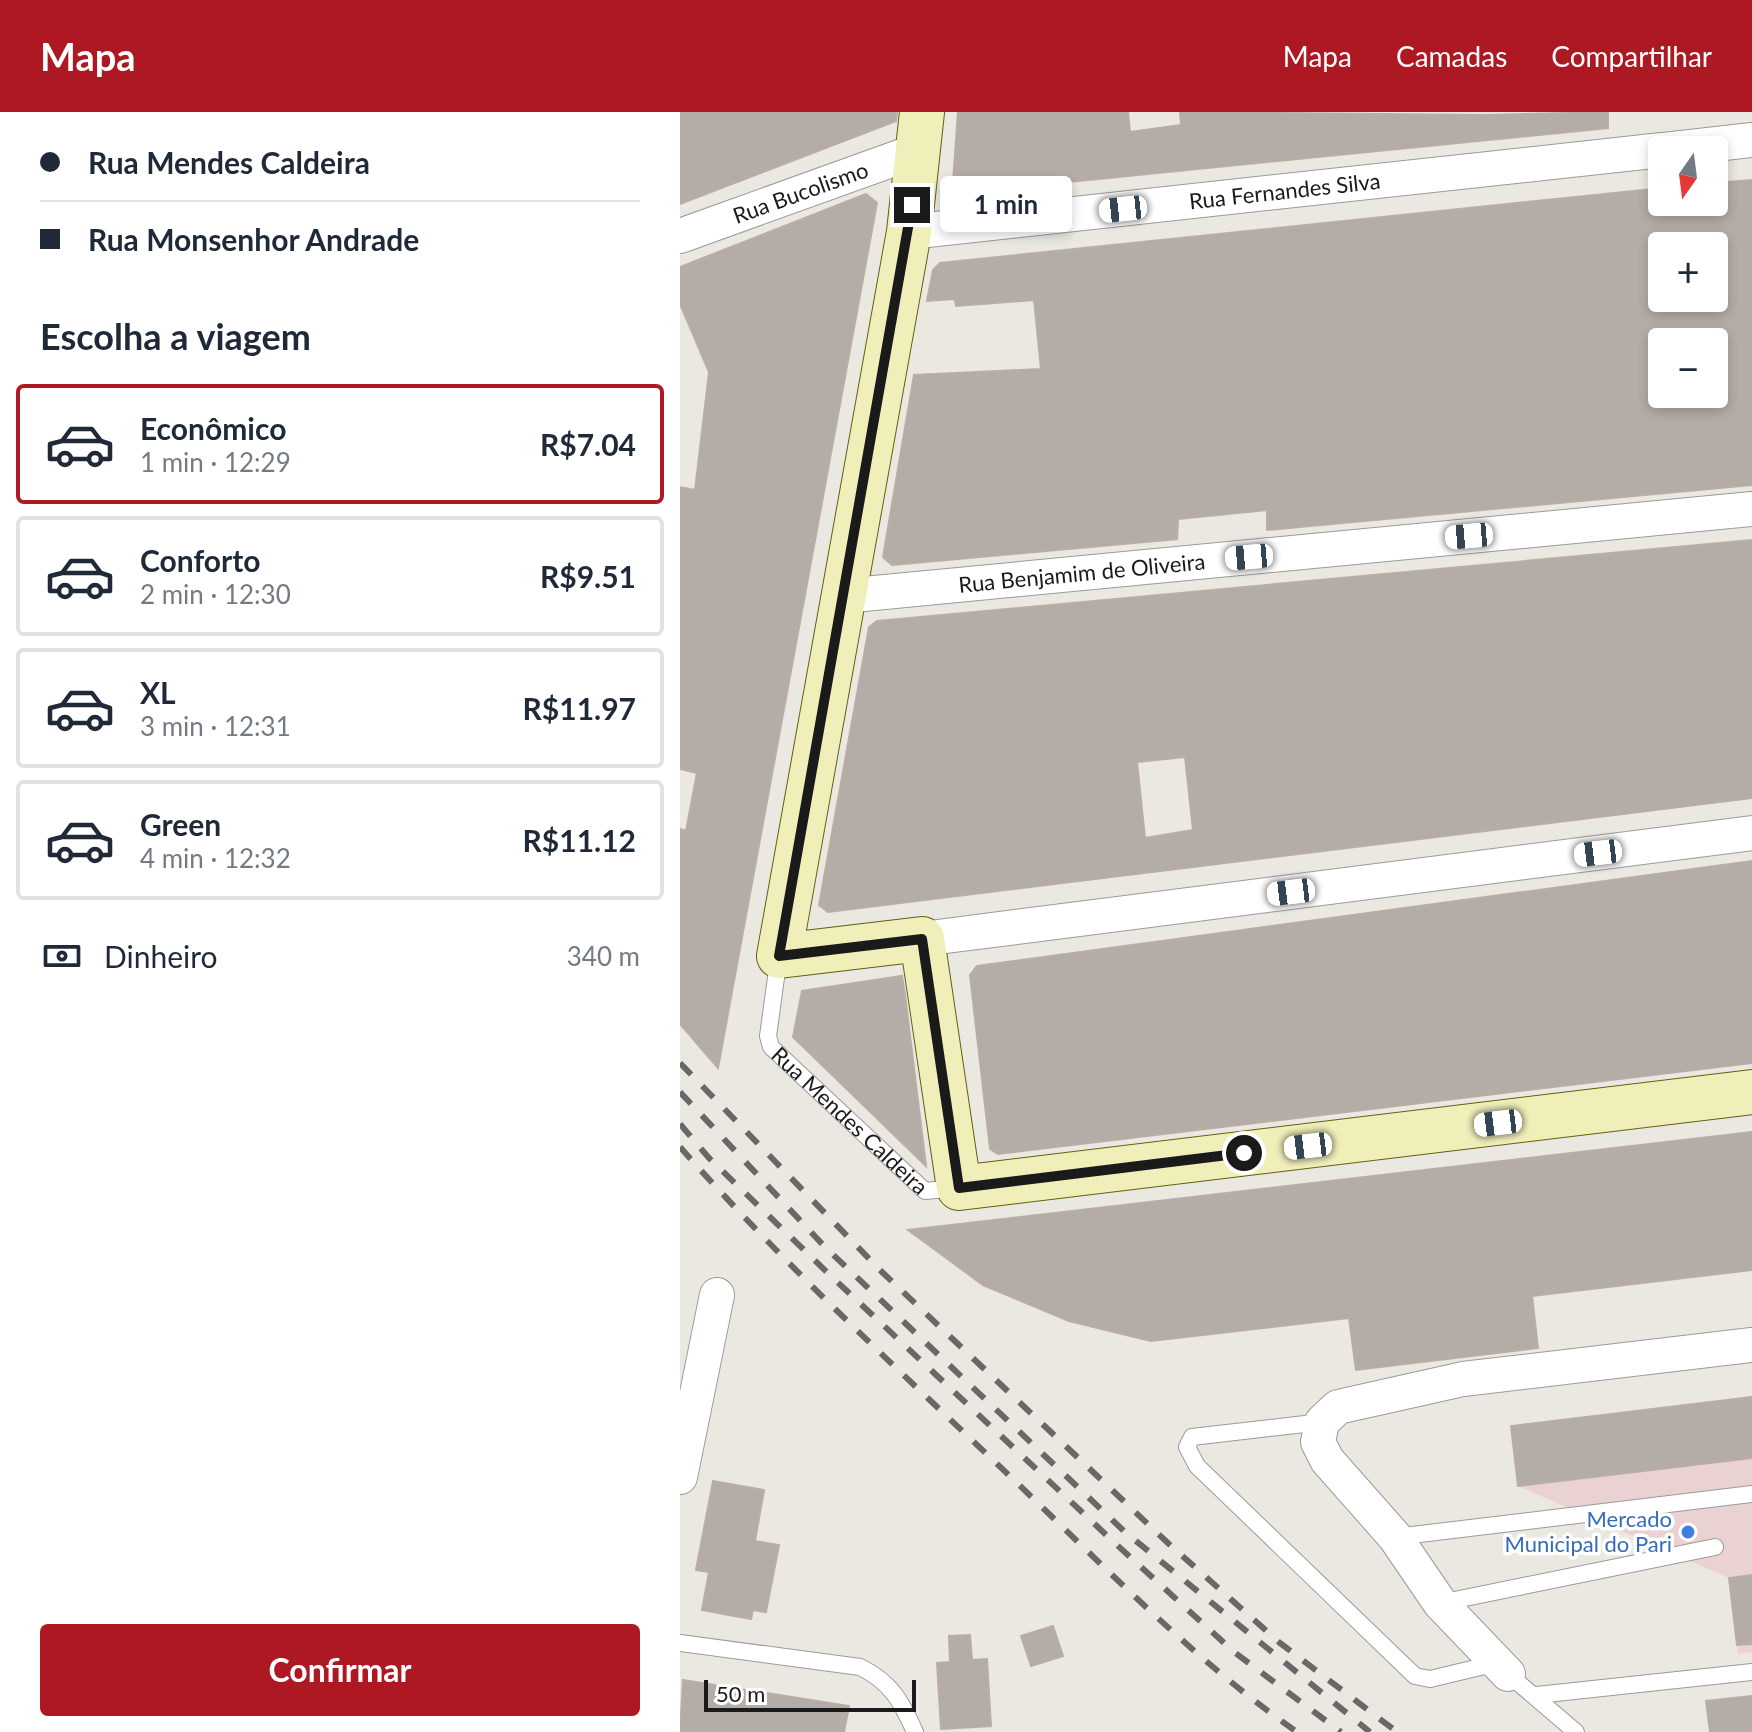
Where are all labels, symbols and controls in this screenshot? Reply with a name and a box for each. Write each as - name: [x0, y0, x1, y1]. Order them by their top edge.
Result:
- text: Mapa: [40, 33, 136, 79]
- text: Mapa: [1283, 39, 1352, 73]
- text: Camadas: [1396, 39, 1507, 73]
- text: Compartilhar: [1551, 39, 1712, 73]
- north arrow: [1648, 136, 1728, 216]
- map controls: [1648, 136, 1728, 408]
- text: Rua Mendes Caldeira: [88, 144, 370, 180]
- street label: Rua Bucolismo: [729, 155, 872, 229]
- street label: Rua Fernandes Silva: [1188, 167, 1382, 214]
- callout: 1 min: [940, 177, 1072, 233]
- route end: [894, 187, 930, 223]
- text: 1 min: [974, 188, 1038, 220]
- car: [1098, 195, 1148, 223]
- text: Rua Monsenhor Andrade: [88, 221, 419, 257]
- button: +: [1648, 232, 1728, 312]
- text: Escolha a viagem: [40, 314, 311, 358]
- button: −: [1648, 328, 1728, 408]
- icon: car: [44, 408, 116, 480]
- text: Econômico: [140, 410, 286, 446]
- text: R$7.04: [540, 426, 636, 462]
- text: 1 min · 12:29: [140, 446, 291, 478]
- car: [1444, 522, 1494, 550]
- icon: car: [44, 540, 116, 612]
- text: Conforto: [140, 542, 260, 578]
- car: [1224, 543, 1274, 571]
- street label: Rua Benjamim de Oliveira: [957, 547, 1206, 598]
- text: R$9.51: [540, 558, 636, 594]
- text: 2 min · 12:30: [140, 578, 291, 610]
- icon: car: [44, 672, 116, 744]
- text: XL: [140, 674, 176, 710]
- text: R$11.97: [523, 690, 636, 726]
- text: 3 min · 12:31: [140, 710, 291, 742]
- icon: car: [44, 804, 116, 876]
- text: Green: [140, 806, 221, 842]
- text: R$11.12: [523, 822, 636, 858]
- car: [1573, 838, 1623, 868]
- text: 4 min · 12:32: [140, 842, 291, 874]
- car: [1266, 877, 1316, 907]
- icon: cash: [40, 934, 84, 978]
- text: Dinheiro: [104, 938, 218, 974]
- text: 340 m: [567, 940, 640, 972]
- street label: Rua Mendes Caldeira: [766, 1041, 934, 1200]
- car: [1473, 1108, 1523, 1138]
- car: [1283, 1131, 1333, 1161]
- route start: [1226, 1135, 1262, 1171]
- place label: Mercado Municipal do Pari: [1505, 1505, 1672, 1557]
- marker: Mercado Municipal do Pari: [1679, 1523, 1697, 1541]
- button: Confirmar: [40, 1624, 640, 1716]
- scale bar: [704, 1676, 916, 1712]
- text: 50 m: [716, 1680, 765, 1707]

